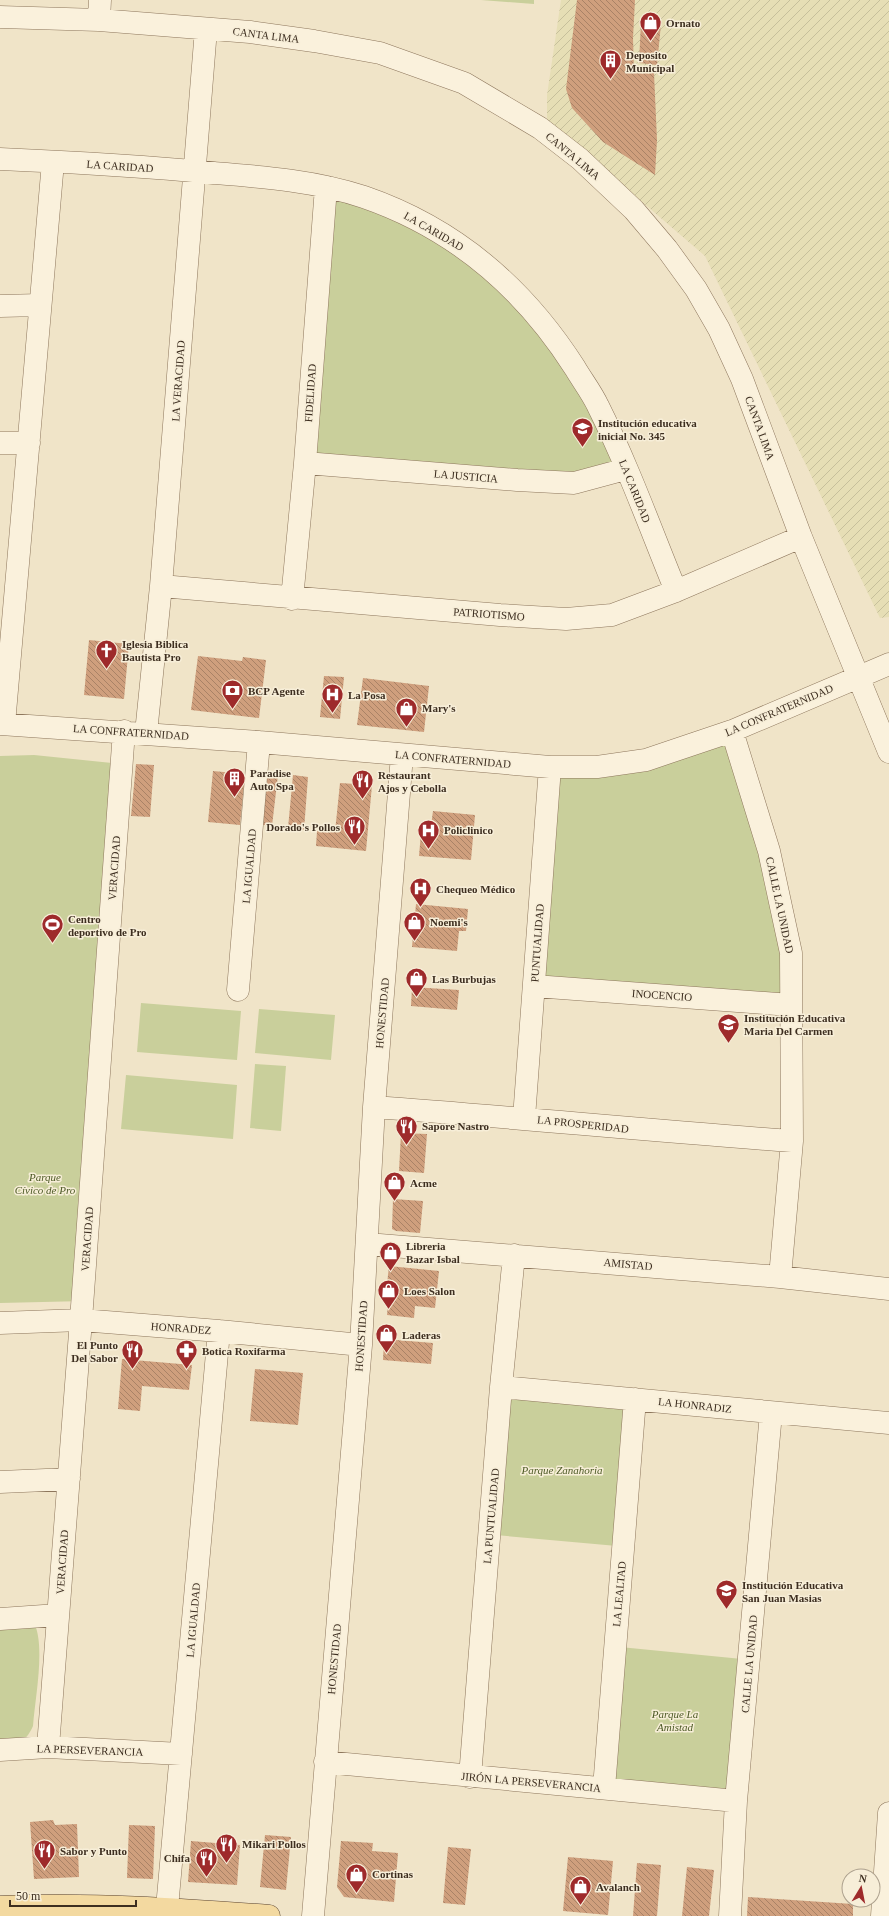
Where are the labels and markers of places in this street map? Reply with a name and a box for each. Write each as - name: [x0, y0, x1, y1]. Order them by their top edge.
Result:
- shop icon: Ornato: [637, 10, 663, 43]
- place label: Ornato: [666, 17, 701, 29]
- building icon: Deposito Municipal: [598, 48, 624, 81]
- place label: Deposito Municipal: [626, 49, 674, 74]
- school or university icon: Institución educativa inicial No. 345: [570, 416, 596, 449]
- place label: Institución educativa inicial No. 345: [598, 417, 697, 442]
- church icon: Iglesia Biblica Bautista Pro: [93, 637, 119, 670]
- place label: Iglesia Biblica Bautista Pro: [122, 638, 189, 663]
- bank icon: BCP Agente: [219, 678, 245, 711]
- hospital icon: La Posa: [319, 682, 345, 715]
- place label: BCP Agente: [248, 685, 305, 697]
- place label: La Posa: [348, 689, 386, 701]
- shop icon: Mary's: [393, 695, 419, 728]
- place label: Mary's: [422, 702, 456, 714]
- building icon: Paradise Auto Spa: [222, 766, 248, 799]
- place label: Paradise Auto Spa: [250, 767, 294, 792]
- restaurant icon: Restaurant Ajos y Cebolla: [350, 768, 376, 801]
- place label: Restaurant Ajos y Cebolla: [378, 769, 447, 794]
- restaurant icon: Dorado's Pollos: [342, 814, 368, 847]
- hospital icon: Policlinico: [415, 817, 441, 850]
- place label: Dorado's Pollos: [266, 821, 341, 833]
- place label: Policlinico: [444, 824, 493, 836]
- hospital icon: Chequeo Médico: [408, 876, 434, 909]
- place label: Chequeo Médico: [436, 883, 516, 895]
- shop icon: Noemi's: [402, 909, 428, 942]
- sports icon: Centro deportivo de Pro: [39, 912, 65, 945]
- place label: Centro deportivo de Pro: [68, 913, 147, 938]
- place label: Noemi's: [430, 916, 469, 928]
- shop icon: Las Burbujas: [404, 966, 430, 999]
- place label: Las Burbujas: [432, 973, 497, 985]
- school or university icon: Institución Educativa Maria Del Carmen: [716, 1011, 742, 1044]
- place label: Institución Educativa Maria Del Carmen: [744, 1012, 846, 1037]
- restaurant icon: Sapore Nastro: [394, 1113, 420, 1146]
- place label: Sapore Nastro: [422, 1120, 490, 1132]
- shop icon: Acme: [382, 1170, 408, 1203]
- place label: Acme: [410, 1177, 437, 1189]
- shop icon: Libreria Bazar Isbal: [378, 1239, 404, 1272]
- place label: Libreria Bazar Isbal: [406, 1240, 460, 1265]
- shop icon: Loes Salon: [376, 1278, 402, 1311]
- place label: Loes Salon: [404, 1285, 455, 1297]
- shop icon: Laderas: [373, 1322, 399, 1355]
- place label: Laderas: [402, 1329, 441, 1341]
- restaurant icon: El Punto Del Sabor: [120, 1338, 146, 1371]
- pharmacy icon: Botica Roxifarma: [173, 1338, 199, 1371]
- place label: El Punto Del Sabor: [71, 1339, 118, 1364]
- place label: Botica Roxifarma: [202, 1345, 286, 1357]
- school or university icon: Institución Educativa San Juan Masias: [714, 1578, 740, 1611]
- place label: Institución Educativa San Juan Masias: [742, 1579, 844, 1604]
- restaurant icon: Mikari Pollos: [214, 1831, 240, 1864]
- restaurant icon: Sabor y Punto: [31, 1838, 57, 1871]
- place label: Mikari Pollos: [242, 1838, 307, 1850]
- place label: Sabor y Punto: [60, 1845, 128, 1857]
- restaurant icon: Chifa: [193, 1845, 219, 1878]
- place label: Chifa: [164, 1852, 190, 1864]
- shop icon: Cortinas: [344, 1861, 370, 1894]
- place label: Cortinas: [372, 1868, 414, 1880]
- shop icon: Avalanch: [567, 1874, 593, 1907]
- place label: Avalanch: [596, 1881, 640, 1893]

